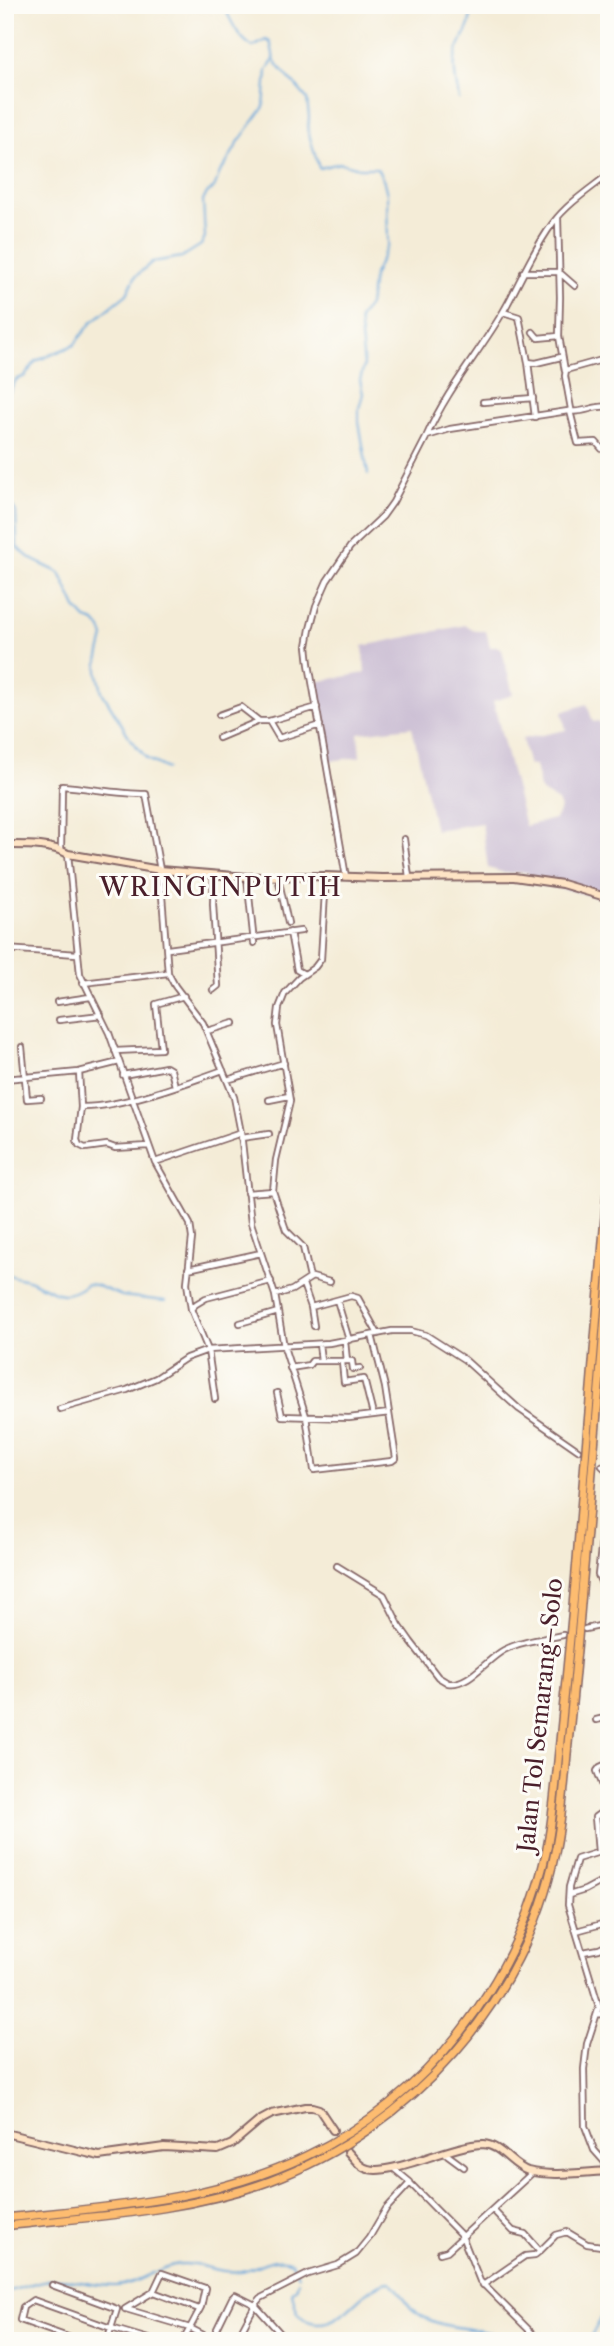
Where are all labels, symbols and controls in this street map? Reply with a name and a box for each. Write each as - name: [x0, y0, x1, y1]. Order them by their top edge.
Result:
- district label: WRINGINPUTIH: [98, 871, 343, 903]
- street label: Jalan Tol Semarang–Solo: [511, 1577, 568, 1856]

